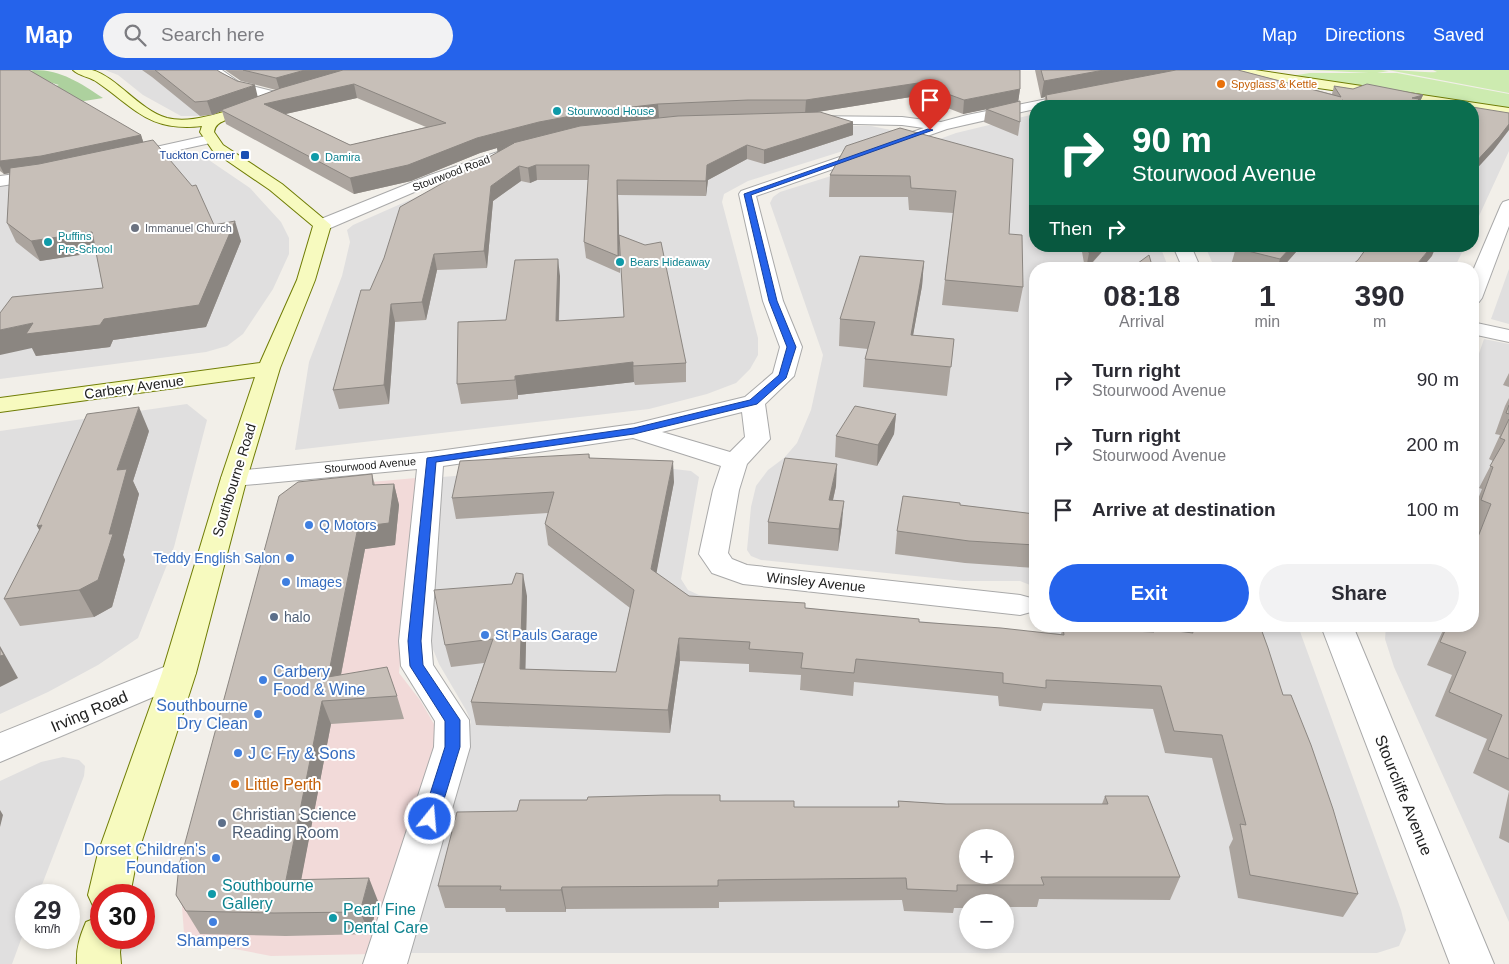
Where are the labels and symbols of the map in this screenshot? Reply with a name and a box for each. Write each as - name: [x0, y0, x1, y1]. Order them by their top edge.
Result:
- marker: Spyglass & Kettle: [1215, 78, 1227, 90]
- place label: Spyglass & Kettle: [1231, 78, 1317, 90]
- pin: [909, 79, 951, 130]
- marker: Stourwood House: [551, 105, 563, 117]
- place label: Stourwood House: [567, 105, 654, 117]
- place label: Tuckton Corner: [160, 149, 235, 161]
- marker: Tuckton Corner: [239, 149, 251, 161]
- marker: Damira: [309, 151, 321, 163]
- place label: Damira: [325, 151, 361, 163]
- street label: Stourwood Road: [411, 153, 491, 193]
- marker: Immanuel Church: [129, 222, 141, 234]
- place label: Immanuel Church: [145, 222, 232, 234]
- place label: Puffins Pre-School: [58, 230, 112, 255]
- marker: Puffins Pre-School: [42, 236, 54, 248]
- marker: Bears Hideaway: [614, 256, 626, 268]
- place label: Bears Hideaway: [630, 256, 711, 268]
- street label: Carbery Avenue: [83, 372, 185, 402]
- street label: Southbourne Road: [209, 421, 259, 539]
- street label: Stourwood Avenue: [324, 455, 416, 475]
- place label: Q Motors: [319, 517, 377, 533]
- marker: Q Motors: [303, 519, 315, 531]
- place label: Teddy English Salon: [153, 550, 280, 566]
- marker: Teddy English Salon: [284, 552, 296, 564]
- street label: Winsley Avenue: [766, 569, 866, 595]
- place label: Images: [296, 574, 342, 590]
- marker: Images: [280, 576, 292, 588]
- place label: halo: [284, 609, 311, 625]
- marker: halo: [268, 611, 280, 623]
- place label: St Pauls Garage: [495, 627, 598, 643]
- marker: St Pauls Garage: [479, 629, 491, 641]
- place label: Carbery Food & Wine: [273, 663, 366, 698]
- marker: Carbery Food & Wine: [257, 674, 269, 686]
- street label: Irving Road: [48, 688, 130, 735]
- place label: Southbourne Dry Clean: [156, 697, 248, 732]
- marker: Southbourne Dry Clean: [252, 708, 264, 720]
- street label: Stourcliffe Avenue: [1372, 732, 1436, 858]
- place label: J C Fry & Sons: [248, 745, 356, 762]
- marker: J C Fry & Sons: [232, 747, 244, 759]
- place label: Little Perth: [245, 776, 321, 793]
- marker: Little Perth: [229, 778, 241, 790]
- position arrow: [403, 792, 455, 844]
- place label: Christian Science Reading Room: [232, 806, 357, 841]
- marker: Christian Science Reading Room: [216, 817, 228, 829]
- place label: Dorset Children's Foundation: [84, 841, 206, 876]
- marker: Dorset Children's Foundation: [210, 852, 222, 864]
- place label: Southbourne Gallery: [222, 877, 314, 912]
- speed limit sign: 30: [90, 884, 155, 949]
- marker: Southbourne Gallery: [206, 888, 218, 900]
- place label: Pearl Fine Dental Care: [343, 901, 428, 936]
- marker: Pearl Fine Dental Care: [327, 912, 339, 924]
- marker: Shampers: [207, 916, 219, 928]
- place label: Shampers: [177, 932, 249, 949]

